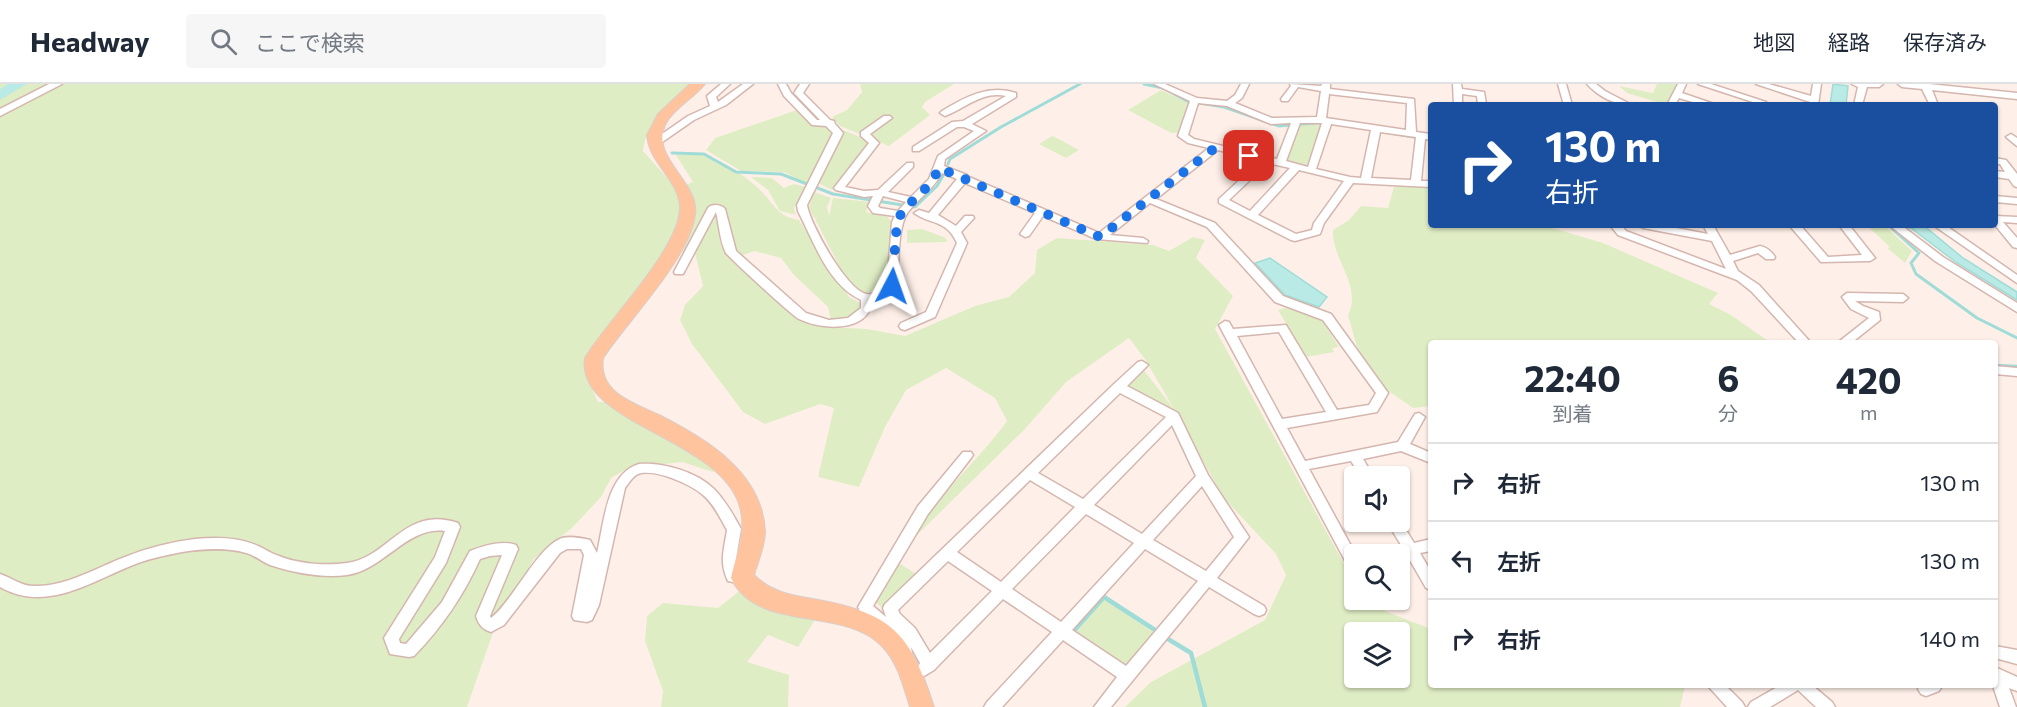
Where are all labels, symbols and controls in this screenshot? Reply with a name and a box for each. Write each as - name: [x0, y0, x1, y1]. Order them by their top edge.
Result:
- search box: [186, 14, 606, 68]
- text: Headway: [30, 24, 150, 58]
- icon: search: [207, 25, 240, 58]
- text: ここで検索: [255, 29, 365, 56]
- text: 地図: [1753, 29, 1795, 54]
- text: 経路: [1828, 29, 1870, 54]
- text: 保存済み: [1903, 29, 1987, 54]
- text: 130 m: [1545, 119, 1661, 171]
- icon: right: [1446, 126, 1524, 204]
- pin: [1223, 130, 1274, 181]
- icon: arrive: [1232, 139, 1265, 172]
- text: 右折: [1545, 175, 1599, 208]
- position arrow: [860, 254, 924, 318]
- text: 22:40: [1524, 355, 1621, 399]
- text: 6: [1717, 355, 1739, 399]
- text: 420: [1836, 357, 1902, 401]
- text: m: [1860, 400, 1877, 424]
- text: 到着: [1553, 401, 1593, 425]
- text: 分: [1718, 401, 1738, 425]
- map controls: [1344, 466, 1410, 688]
- button: sound: [1344, 466, 1410, 532]
- icon: right: [1446, 466, 1479, 499]
- text: 130 m: [1920, 469, 1980, 496]
- text: 右折: [1497, 470, 1541, 497]
- button: search: [1344, 544, 1410, 610]
- icon: left: [1446, 544, 1479, 577]
- text: 130 m: [1920, 547, 1980, 574]
- text: 左折: [1497, 548, 1541, 575]
- button: layers: [1344, 622, 1410, 688]
- icon: right: [1446, 622, 1479, 655]
- text: 140 m: [1920, 625, 1980, 652]
- text: 右折: [1497, 626, 1541, 653]

